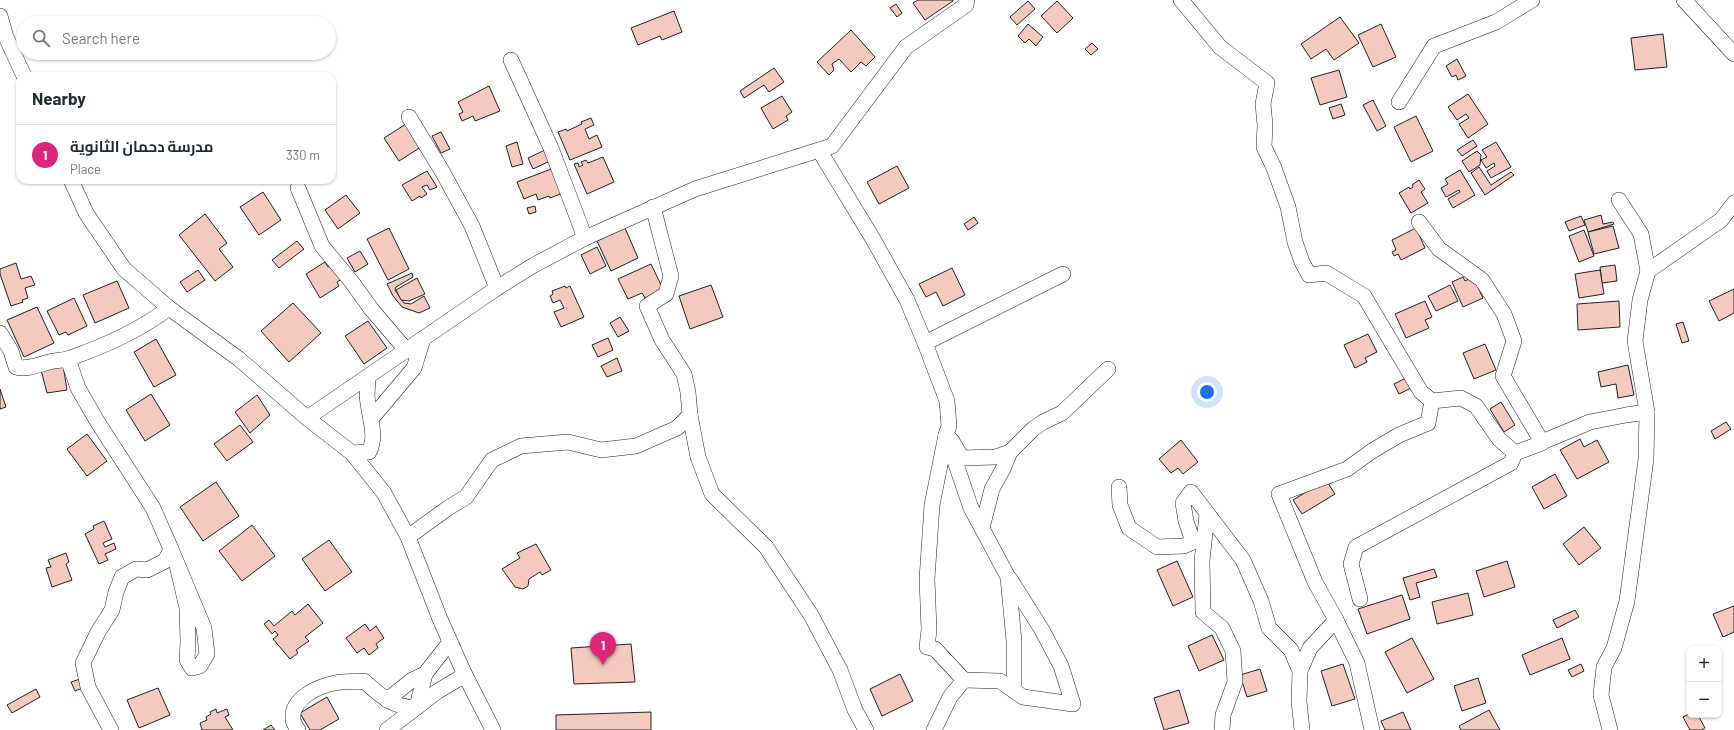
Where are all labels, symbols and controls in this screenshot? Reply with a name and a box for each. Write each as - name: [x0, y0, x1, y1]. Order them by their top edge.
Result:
- search box: [16, 16, 336, 60]
- icon: search: [30, 27, 52, 49]
- text: Search here: [62, 29, 140, 47]
- text: Nearby: [32, 88, 86, 108]
- text: مدرسة دحمان الثانوية: [70, 137, 214, 155]
- text: 1: [43, 147, 47, 163]
- text: 330 m: [286, 147, 320, 163]
- text: Place: [70, 161, 101, 177]
- your location: [1197, 382, 1217, 402]
- pin: 1: [590, 632, 616, 665]
- map controls: [1686, 646, 1722, 718]
- button: +: [1686, 646, 1722, 682]
- button: −: [1686, 682, 1722, 718]

